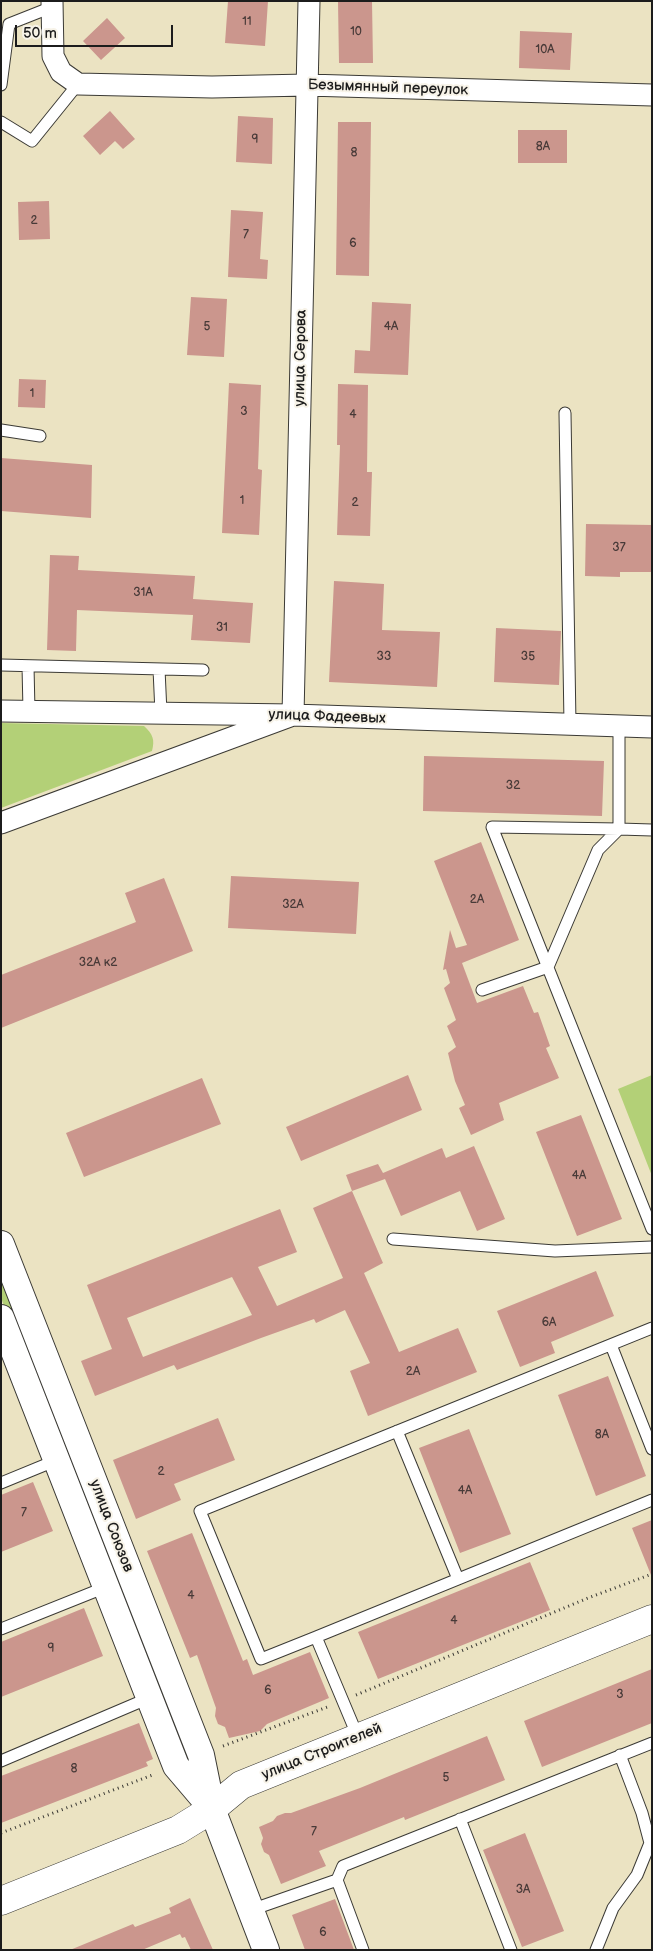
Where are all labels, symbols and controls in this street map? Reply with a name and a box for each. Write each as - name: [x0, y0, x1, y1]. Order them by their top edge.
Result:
- scale bar: [18, 15, 175, 47]
- house number: 11: [242, 15, 252, 29]
- text: 50 m: [23, 24, 57, 43]
- house number: 10: [350, 25, 362, 39]
- house number: 10А: [536, 43, 554, 57]
- street label: Безымянный переулок: [308, 76, 468, 100]
- house number: 9: [252, 133, 258, 147]
- house number: 8А: [536, 140, 550, 154]
- house number: 8: [351, 146, 357, 160]
- house number: 2: [30, 214, 38, 228]
- house number: 7: [243, 228, 249, 242]
- house number: 6: [349, 237, 357, 251]
- street label: улица Серова: [291, 309, 311, 407]
- house number: 5: [204, 320, 210, 334]
- house number: 4А: [384, 320, 398, 334]
- house number: 1: [30, 387, 34, 401]
- house number: 3: [240, 405, 248, 419]
- house number: 4: [349, 408, 357, 422]
- house number: 1: [240, 494, 244, 508]
- house number: 2: [351, 496, 359, 510]
- house number: 37: [612, 541, 626, 555]
- house number: 31А: [133, 586, 153, 600]
- house number: 31: [216, 621, 228, 635]
- house number: 33: [377, 650, 391, 664]
- house number: 35: [521, 650, 535, 664]
- street label: улица Фадеевых: [268, 706, 386, 728]
- house number: 32: [506, 779, 520, 793]
- house number: 2А: [470, 893, 484, 907]
- house number: 32А: [282, 898, 304, 912]
- house number: 32А к2: [79, 956, 117, 970]
- house number: 4А: [572, 1169, 586, 1183]
- house number: 6А: [542, 1316, 556, 1330]
- house number: 2А: [406, 1365, 420, 1379]
- house number: 8А: [595, 1428, 609, 1442]
- house number: 2: [157, 1465, 165, 1479]
- street label: улица Союзов: [85, 1477, 137, 1575]
- house number: 4А: [458, 1484, 472, 1498]
- house number: 7: [21, 1506, 27, 1520]
- house number: 4: [187, 1589, 195, 1603]
- house number: 4: [450, 1614, 458, 1628]
- house number: 9: [48, 1642, 54, 1656]
- house number: 6: [264, 1684, 272, 1698]
- house number: 3: [616, 1688, 624, 1702]
- street label: улица Строителей: [259, 1720, 385, 1784]
- house number: 8: [71, 1762, 77, 1776]
- house number: 5: [443, 1771, 449, 1785]
- house number: 7: [311, 1825, 317, 1839]
- house number: 3А: [516, 1883, 530, 1897]
- house number: 6: [319, 1926, 327, 1940]

